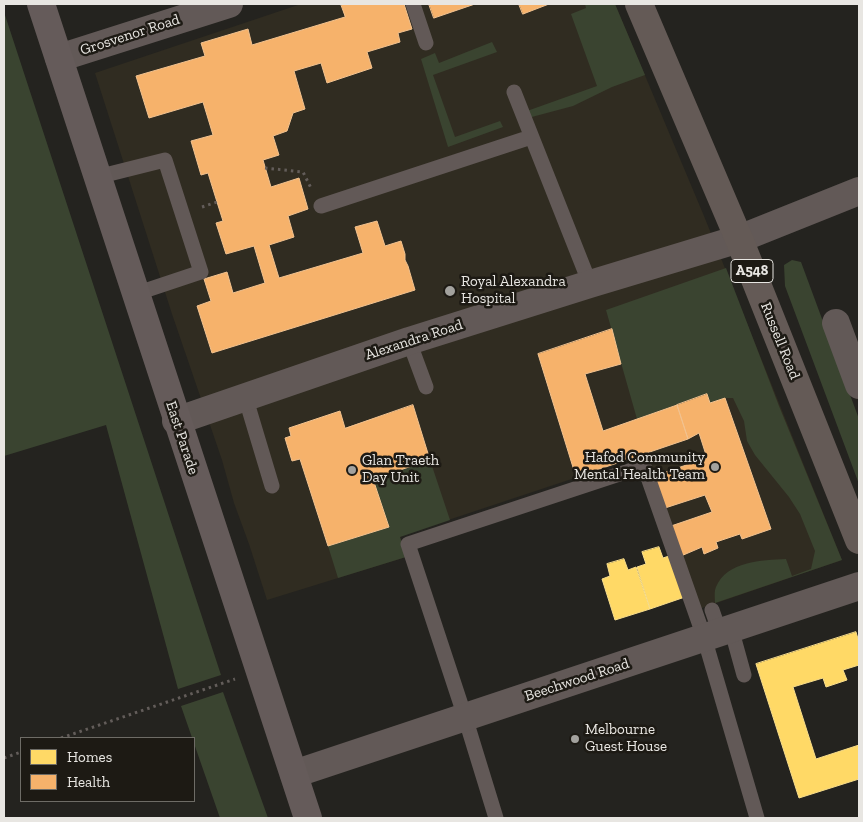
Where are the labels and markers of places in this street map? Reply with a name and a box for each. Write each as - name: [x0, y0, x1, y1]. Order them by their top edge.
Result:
- place label: Royal Alexandra Hospital: [461, 273, 566, 308]
- marker: Royal Alexandra Hospital: [443, 284, 457, 298]
- place label: Hafod Community Mental Health Team: [574, 449, 705, 484]
- place label: Glan Traeth Day Unit: [362, 452, 439, 487]
- marker: Hafod Community Mental Health Team: [709, 461, 721, 473]
- marker: Glan Traeth Day Unit: [346, 464, 358, 476]
- place label: Melbourne Guest House: [585, 721, 667, 756]
- marker: Melbourne Guest House: [569, 733, 581, 745]

